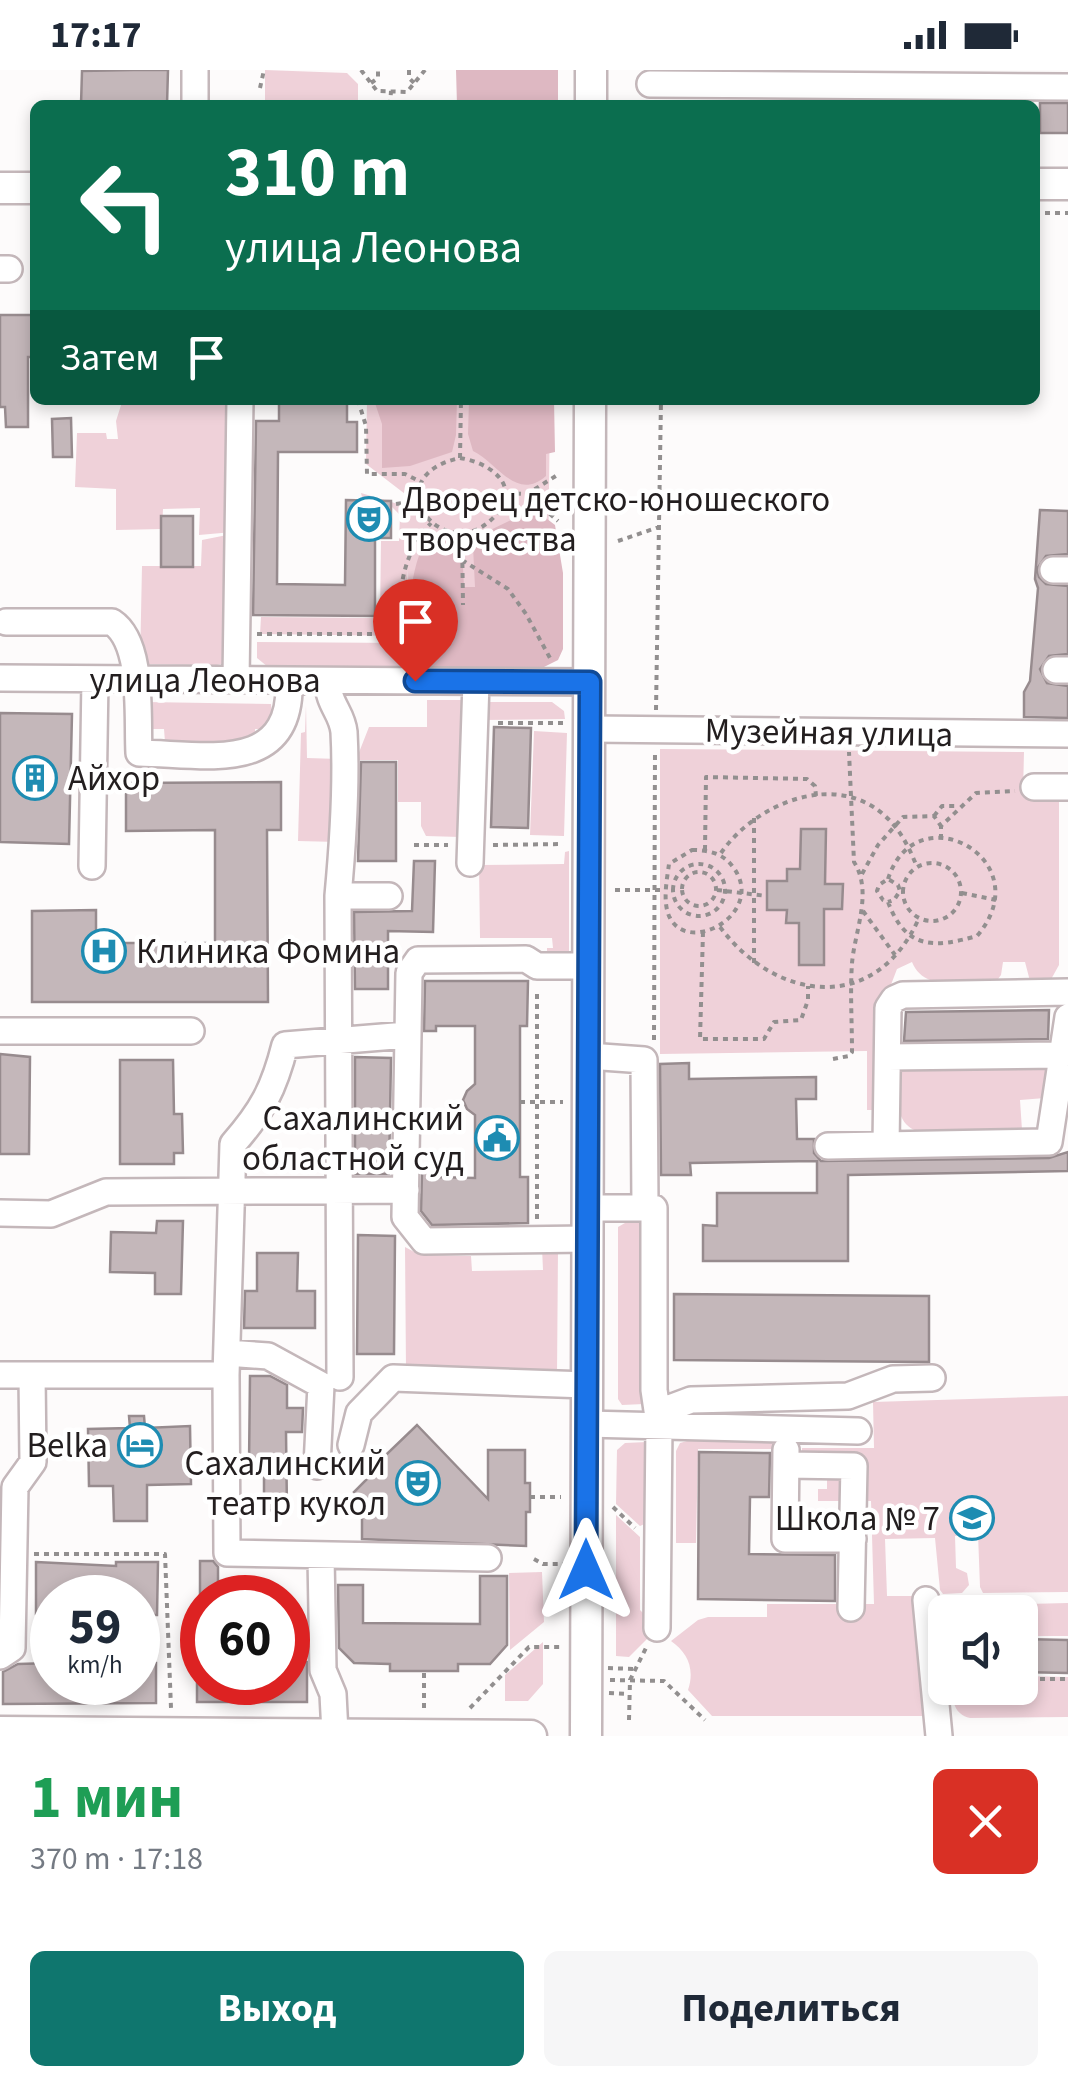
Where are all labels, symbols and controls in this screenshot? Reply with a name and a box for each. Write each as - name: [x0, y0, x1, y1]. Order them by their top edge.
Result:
- text: 17:17: [50, 8, 142, 62]
- text: 310 m: [225, 123, 410, 223]
- icon: left: [60, 140, 190, 270]
- text: улица Леонова: [225, 216, 522, 280]
- icon: arrive: [179, 330, 234, 385]
- text: Затем: [60, 331, 159, 385]
- place label: Дворец детско-юношеского творчества: [402, 475, 830, 565]
- theatre icon: Дворец детско-юношеского творчества: [346, 496, 392, 542]
- pin: [373, 579, 458, 682]
- icon: arrive: [388, 594, 443, 649]
- street label: улица Леонова: [89, 656, 321, 706]
- street label: Музейная улица: [704, 706, 954, 760]
- place label: Айхор: [68, 754, 160, 804]
- building icon: Айхор: [12, 755, 58, 801]
- place label: Клиника Фомина: [136, 927, 400, 977]
- hospital icon: Клиника Фомина: [81, 928, 127, 974]
- place label: Сахалинский областной суд: [242, 1094, 464, 1184]
- public building icon: Сахалинский областной суд: [474, 1115, 520, 1161]
- place label: Belka: [27, 1421, 108, 1471]
- hotel icon: Belka: [117, 1422, 163, 1468]
- place label: Сахалинский театр кукол: [185, 1439, 386, 1529]
- theatre icon: Сахалинский театр кукол: [395, 1460, 441, 1506]
- place label: Школа № 7: [775, 1494, 940, 1544]
- school or university icon: Школа № 7: [949, 1495, 995, 1541]
- position arrow: [534, 1518, 638, 1622]
- speed limit sign: 60: [180, 1575, 310, 1705]
- text: 59: [69, 1592, 121, 1663]
- map controls: [928, 1595, 1038, 1705]
- button: sound: [928, 1595, 1038, 1705]
- text: km/h: [67, 1647, 123, 1683]
- text: 1 мин: [30, 1756, 183, 1841]
- button: close: [933, 1769, 1038, 1874]
- text: 370 m · 17:18: [30, 1836, 203, 1882]
- button: Выход: [30, 1951, 524, 2066]
- button: Поделиться: [544, 1951, 1038, 2066]

